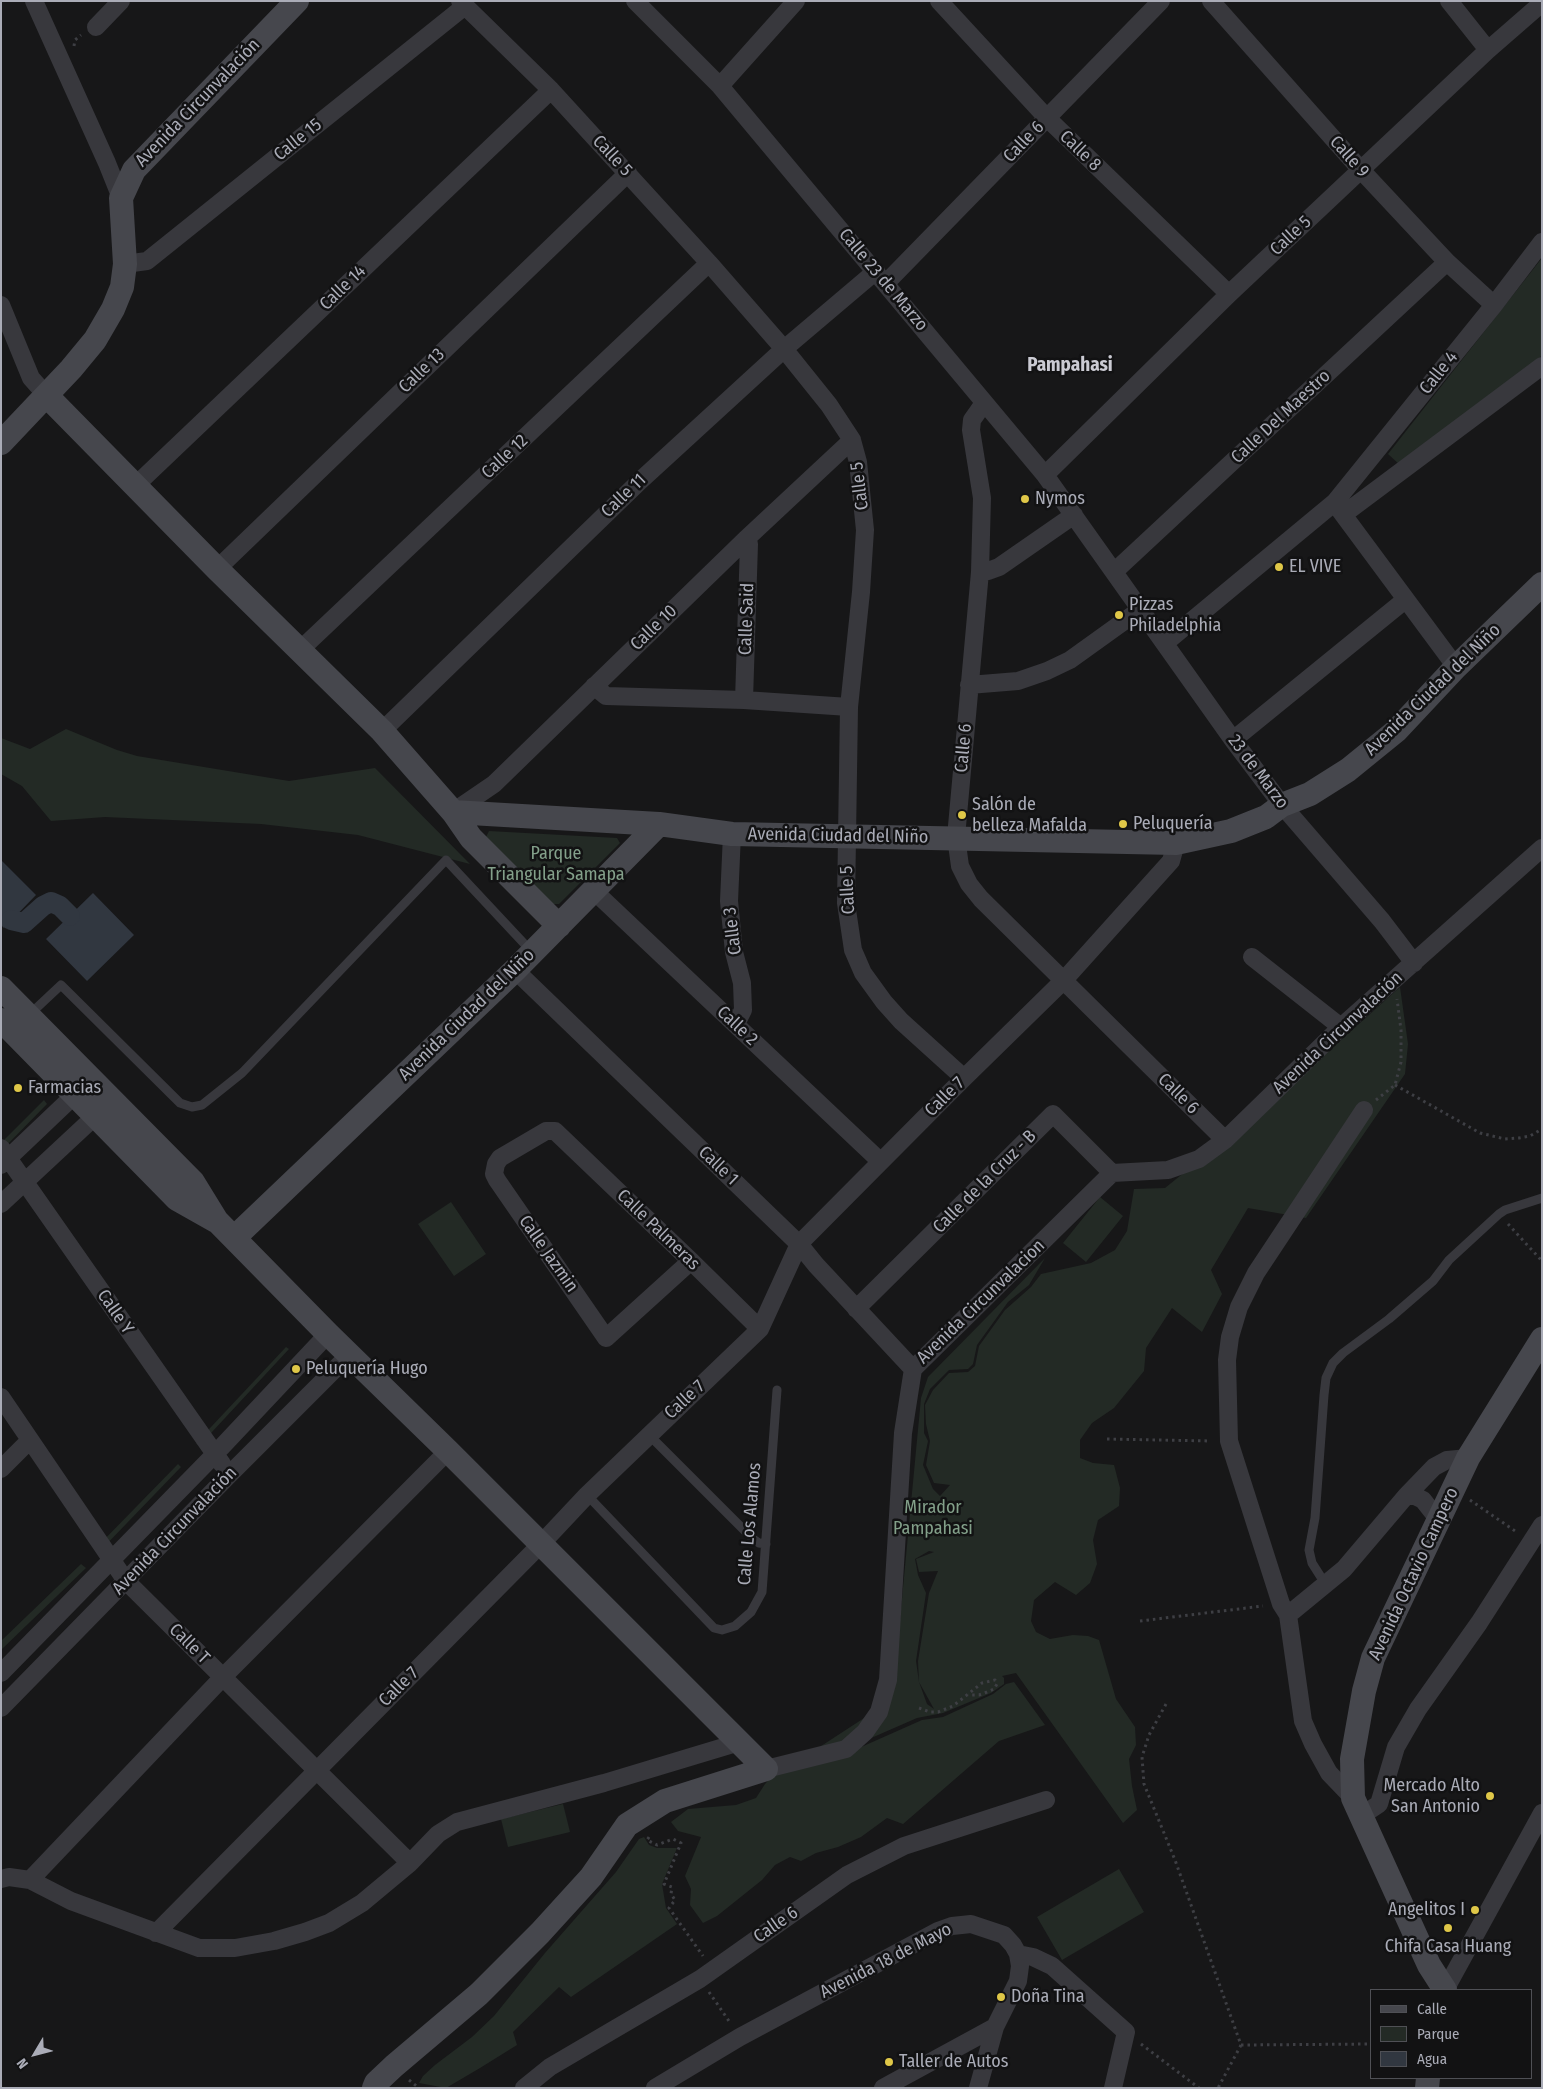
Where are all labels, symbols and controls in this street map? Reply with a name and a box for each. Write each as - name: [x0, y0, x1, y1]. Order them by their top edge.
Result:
- street label: Avenida Circunvalación: [131, 34, 265, 172]
- street label: Calle 15: [270, 114, 326, 166]
- street label: Calle 6: [999, 117, 1049, 167]
- street label: Calle 8: [1055, 126, 1105, 176]
- street label: Calle 5: [588, 131, 636, 181]
- street label: Calle 9: [1325, 132, 1373, 182]
- street label: Calle 5: [1266, 212, 1316, 260]
- street label: Calle 23 de Marzo: [834, 224, 932, 336]
- street label: Calle 14: [315, 261, 371, 315]
- street label: Calle 13: [395, 344, 449, 398]
- street label: Calle 4: [1415, 347, 1463, 399]
- district label: Pampahasi: [1027, 355, 1113, 377]
- street label: Calle Del Maestro: [1227, 366, 1335, 468]
- street label: Calle 12: [477, 430, 533, 484]
- street label: Calle 5: [846, 461, 874, 511]
- street label: Calle 11: [597, 470, 651, 522]
- place label: Nymos: [1035, 488, 1085, 510]
- marker: Nymos: [1019, 493, 1031, 505]
- place label: EL VIVE: [1289, 556, 1341, 578]
- marker: EL VIVE: [1273, 561, 1285, 573]
- street label: Calle Said: [735, 583, 759, 655]
- place label: Pizzas Philadelphia: [1129, 594, 1221, 636]
- street label: Calle 10: [626, 601, 682, 655]
- marker: Pizzas Philadelphia: [1113, 609, 1125, 621]
- street label: Avenida Ciudad del Niño: [1361, 620, 1505, 760]
- street label: Calle 6: [951, 723, 977, 773]
- street label: 23 de Marzo: [1223, 731, 1293, 813]
- place label: Salón de belleza Mafalda: [972, 794, 1087, 836]
- marker: Salón de belleza Mafalda: [956, 809, 968, 821]
- place label: Peluquería: [1133, 813, 1213, 835]
- marker: Peluquería: [1117, 818, 1129, 830]
- street label: Avenida Ciudad del Niño: [748, 824, 928, 848]
- park label: Parque Triangular Samapa: [487, 843, 625, 886]
- street label: Calle 5: [836, 865, 860, 915]
- street label: Calle 3: [719, 906, 747, 956]
- street label: Avenida Ciudad del Niño: [395, 945, 539, 1085]
- street label: Avenida Circunvalación: [1269, 967, 1407, 1099]
- street label: Calle 2: [712, 1002, 762, 1050]
- street label: Calle 6: [1153, 1069, 1203, 1119]
- street label: Calle 7: [921, 1073, 969, 1121]
- place label: Farmacias: [28, 1077, 101, 1099]
- marker: Farmacias: [12, 1082, 24, 1094]
- street label: Calle de la Cruz - B: [929, 1126, 1041, 1238]
- street label: Calle 1: [694, 1142, 742, 1190]
- street label: Calle Palmeras: [612, 1185, 704, 1275]
- street label: Calle Jazmin: [514, 1211, 582, 1297]
- street label: Avenida Circunvalacion: [912, 1235, 1050, 1369]
- street label: Calle Y: [92, 1286, 138, 1338]
- place label: Peluquería Hugo: [306, 1358, 428, 1380]
- marker: Peluquería Hugo: [290, 1363, 302, 1375]
- street label: Calle 7: [660, 1376, 710, 1424]
- street label: Avenida Circunvalación: [108, 1462, 242, 1600]
- street label: Calle Los Alamos: [734, 1462, 766, 1586]
- street label: Avenida Octavio Campero: [1365, 1484, 1463, 1664]
- park label: Mirador Pampahasi: [893, 1497, 973, 1540]
- street label: Calle T: [164, 1619, 214, 1669]
- street label: Calle 7: [375, 1663, 423, 1711]
- place label: Mercado Alto San Antonio: [1384, 1775, 1480, 1818]
- marker: Mercado Alto San Antonio: [1484, 1790, 1496, 1802]
- place label: Angelitos I: [1388, 1899, 1465, 1921]
- street label: Calle 6: [750, 1902, 802, 1948]
- marker: Angelitos I: [1469, 1904, 1481, 1916]
- street label: Avenida 18 de Mayo: [817, 1919, 955, 2003]
- marker: Chifa Casa Huang: [1442, 1922, 1454, 1934]
- place label: Chifa Casa Huang: [1385, 1936, 1511, 1958]
- place label: Doña Tina: [1011, 1986, 1085, 2008]
- legend: [1370, 1989, 1533, 2079]
- marker: Doña Tina: [995, 1991, 1007, 2003]
- text: Calle: [1417, 2000, 1447, 2018]
- text: Parque: [1417, 2025, 1460, 2043]
- north arrow: [10, 2029, 60, 2079]
- text: Agua: [1417, 2050, 1447, 2068]
- place label: Taller de Autos: [899, 2051, 1008, 2073]
- text: N: [13, 2055, 32, 2072]
- marker: Taller de Autos: [883, 2056, 895, 2068]

